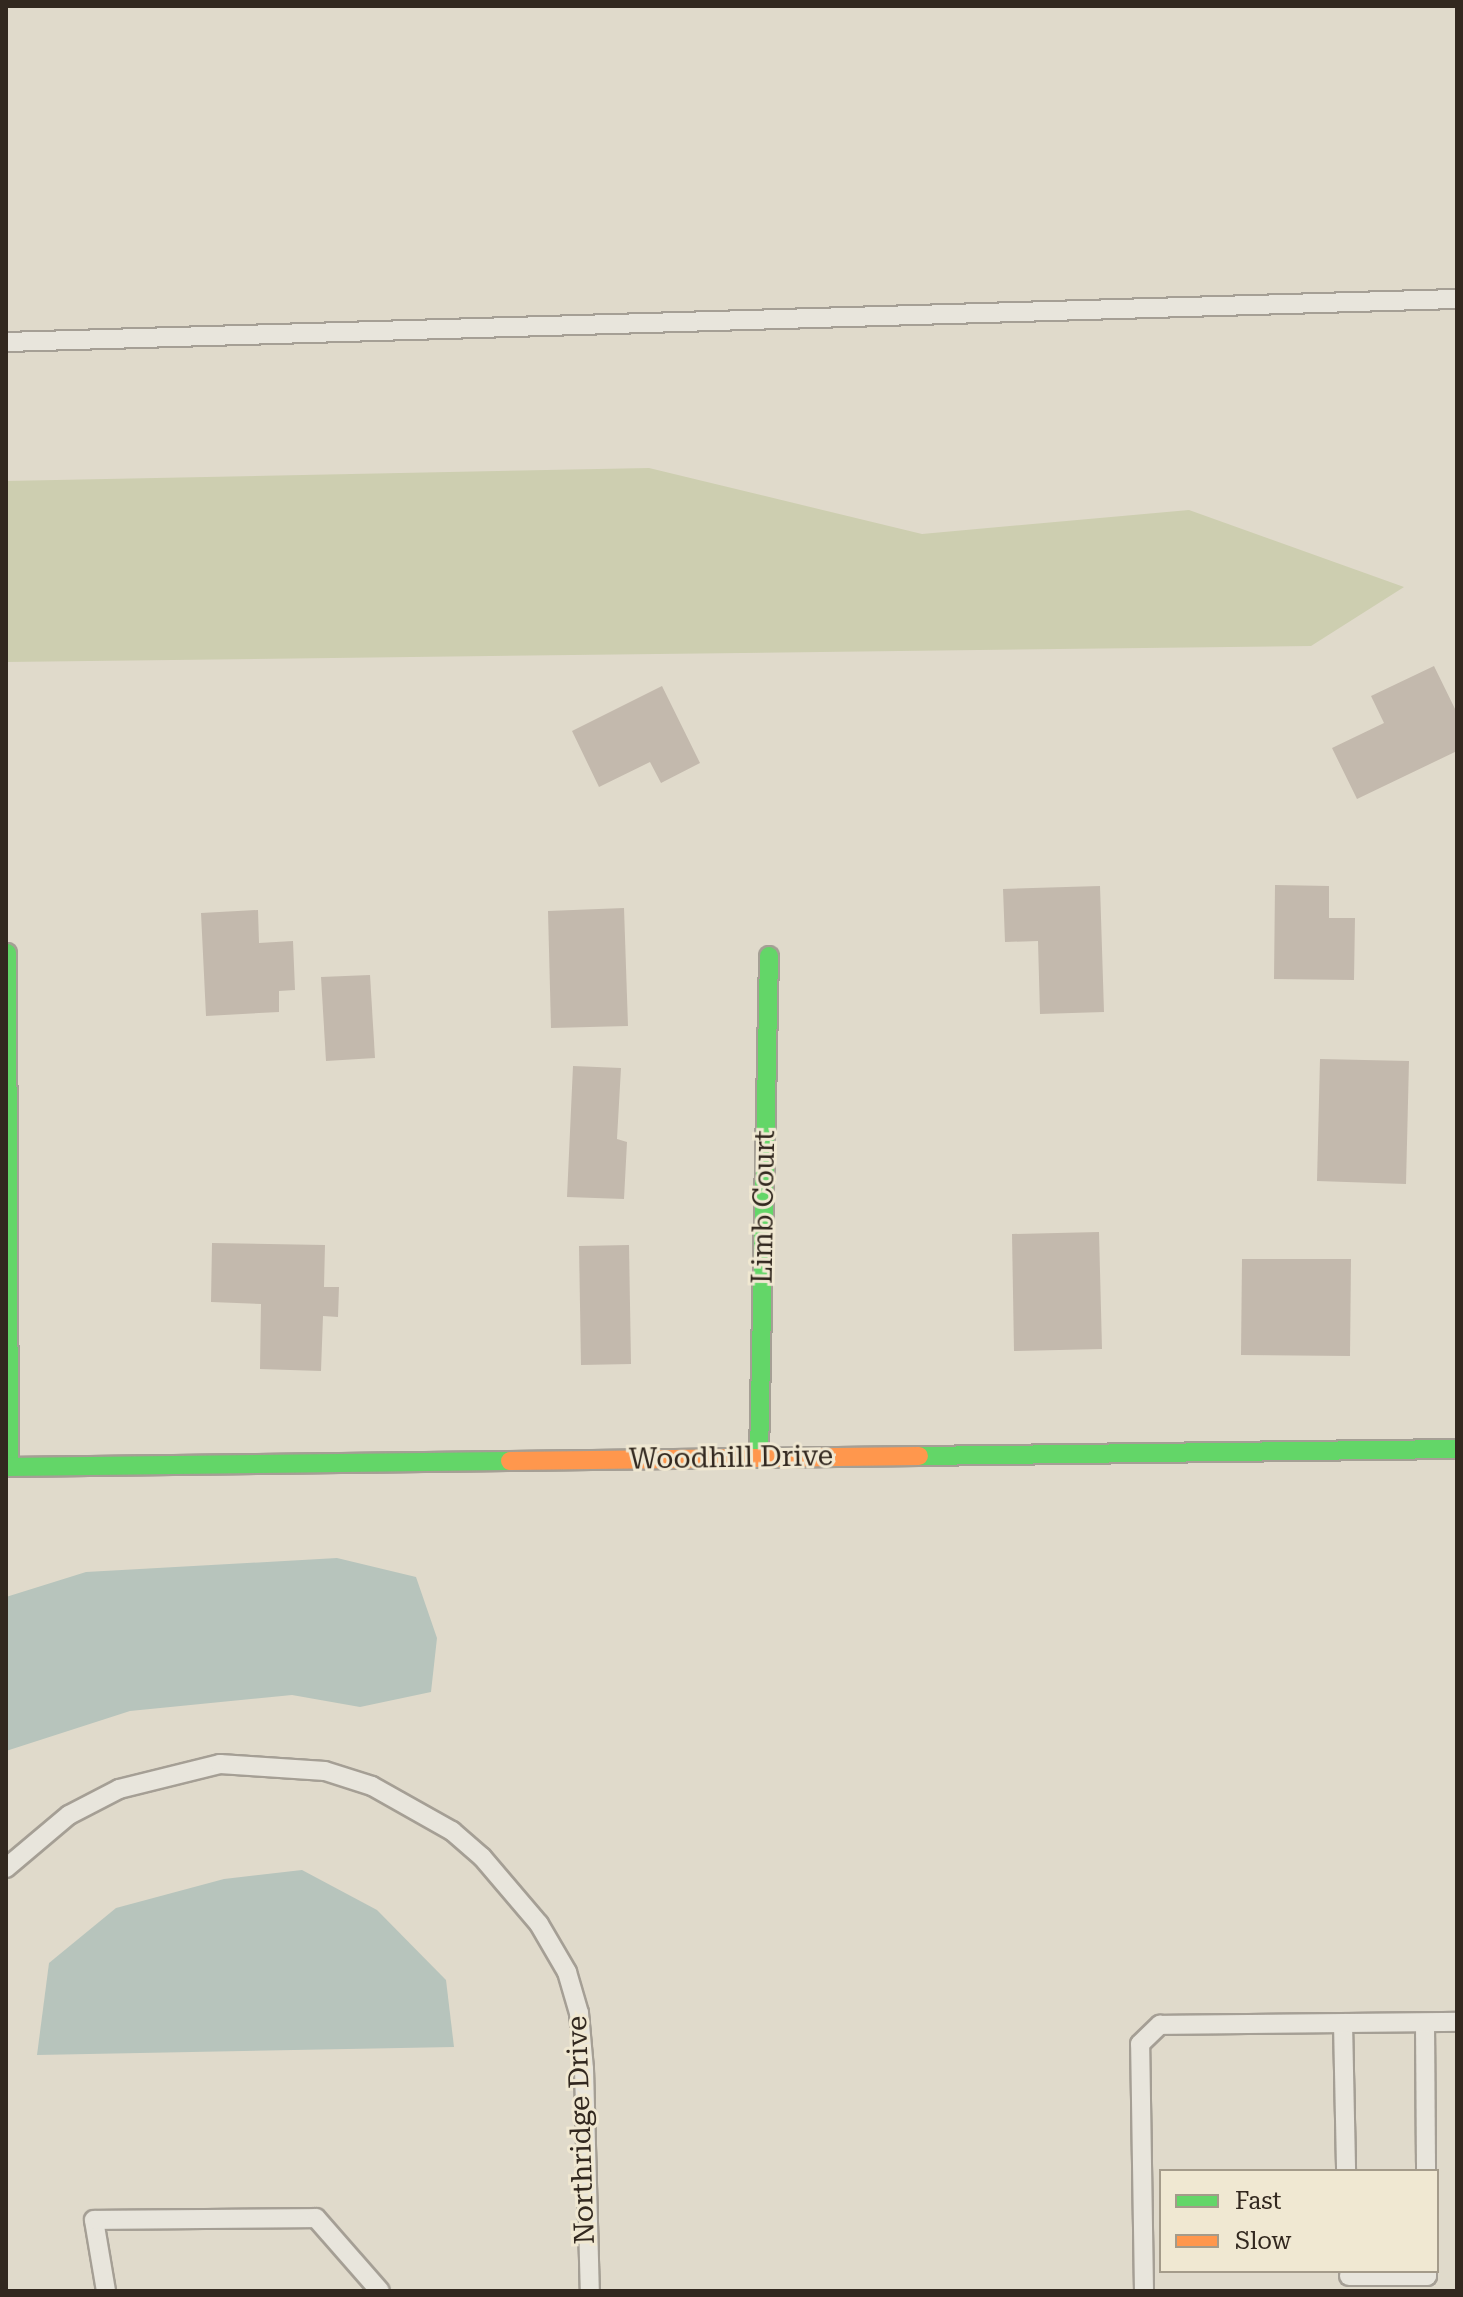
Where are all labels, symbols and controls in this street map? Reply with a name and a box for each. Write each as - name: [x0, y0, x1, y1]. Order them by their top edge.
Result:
- street label: Limb Court: [746, 1130, 782, 1284]
- street label: Woodhill Drive: [629, 1439, 833, 1477]
- street label: Northridge Drive: [560, 2015, 602, 2245]
- legend: [1159, 2169, 1439, 2273]
- text: Fast: [1235, 2187, 1282, 2215]
- text: Slow: [1235, 2227, 1291, 2255]

